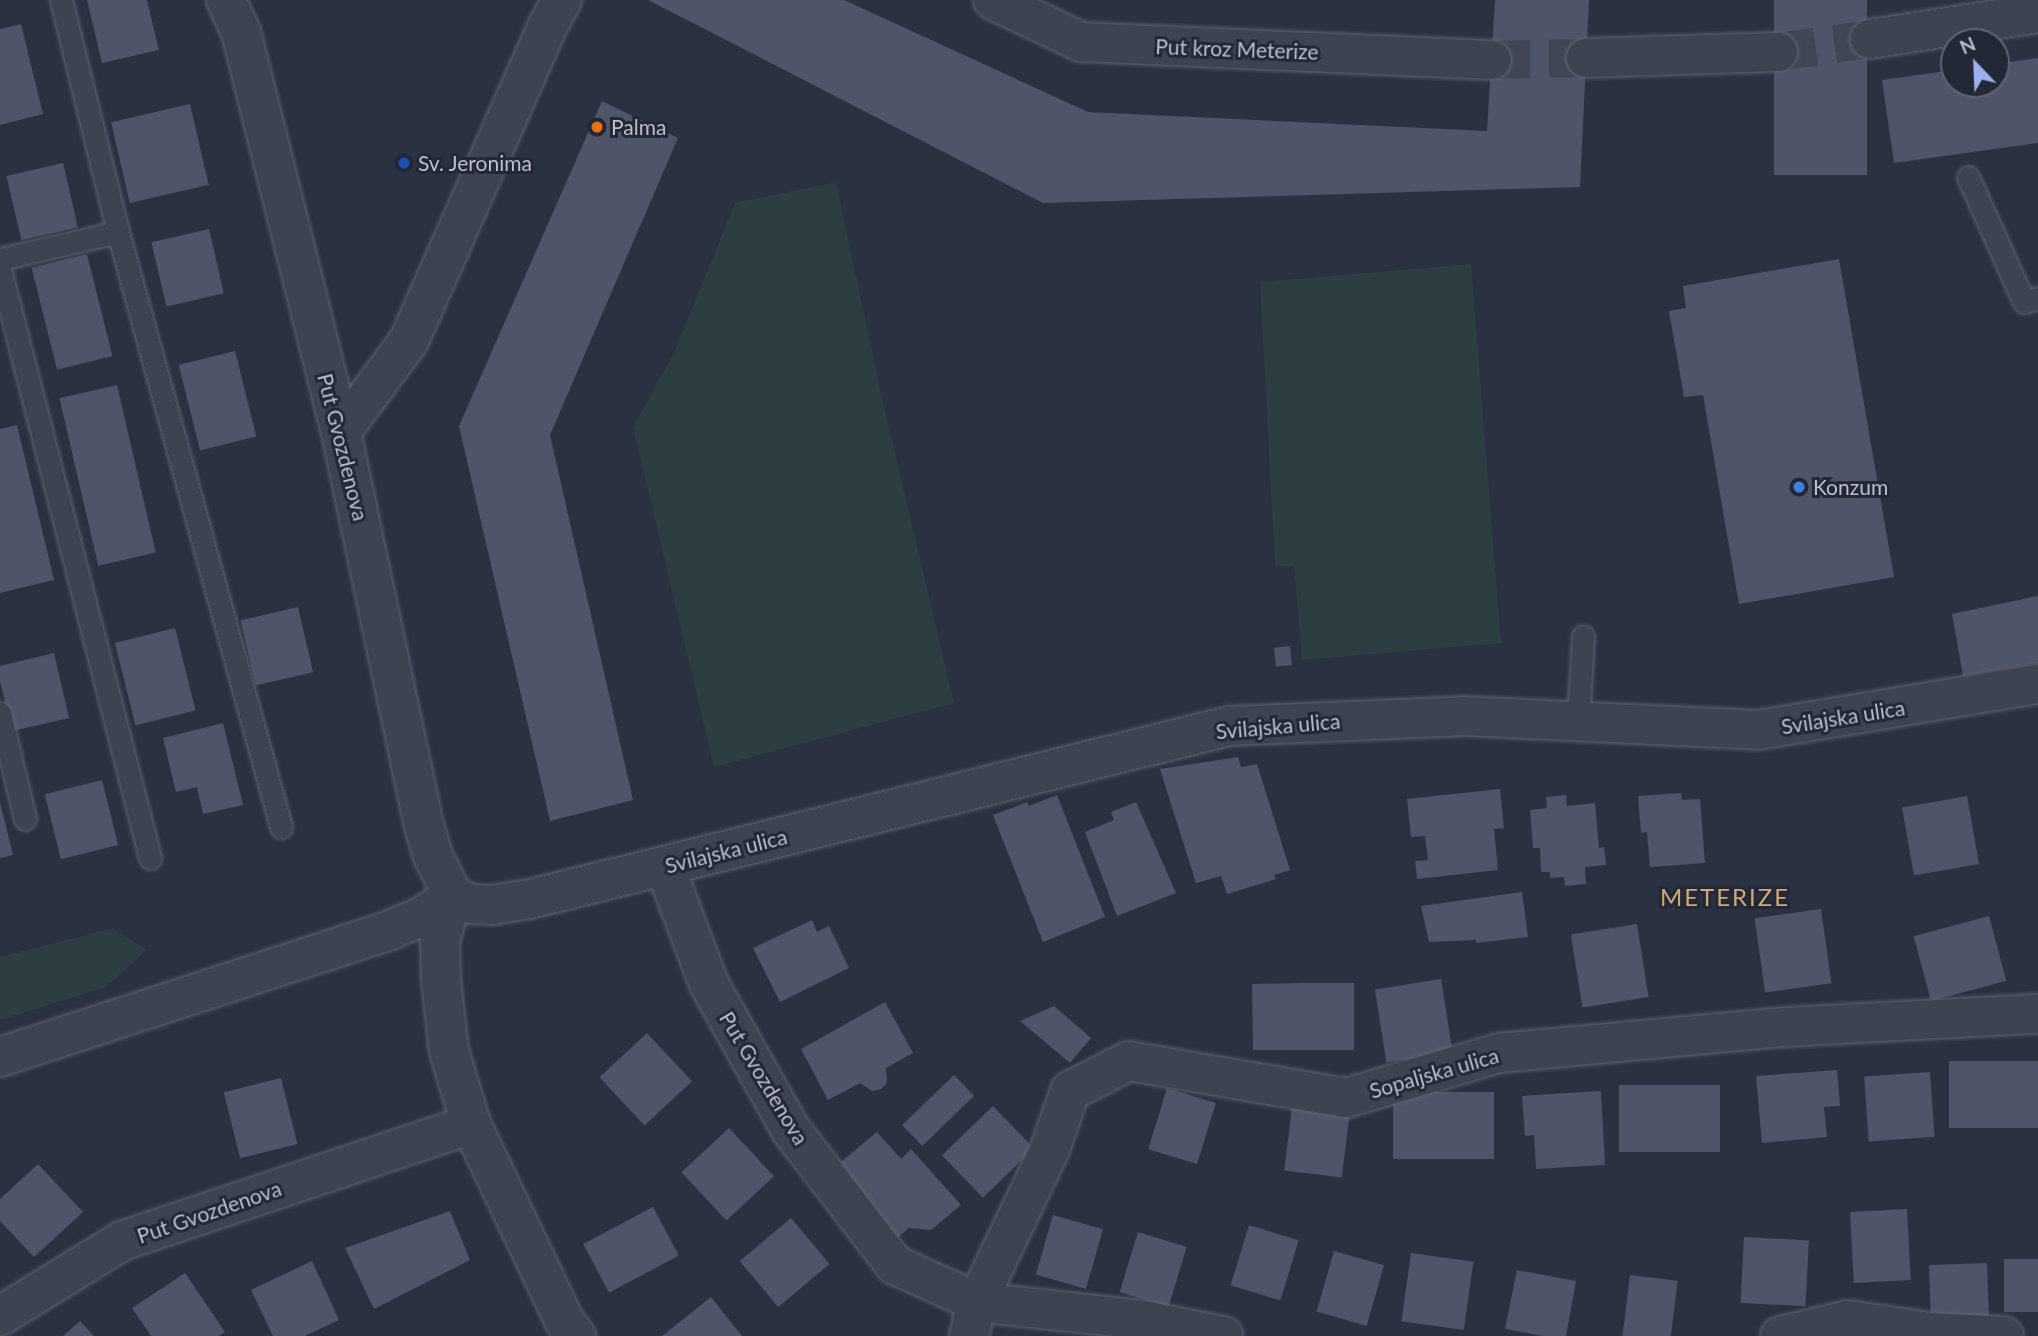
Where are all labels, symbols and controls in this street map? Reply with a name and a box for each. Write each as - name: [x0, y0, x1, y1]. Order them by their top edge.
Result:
- north arrow: [1940, 28, 2010, 98]
- text: N: [1956, 32, 1979, 58]
- street label: Put kroz Meterize: [1155, 34, 1319, 64]
- place label: Palma: [611, 114, 666, 140]
- marker: Palma: [589, 119, 605, 135]
- place label: Sv. Jeronima: [418, 150, 533, 176]
- marker: Sv. Jeronima: [396, 155, 412, 171]
- street label: Put Gvozdenova: [313, 371, 373, 523]
- place label: Konzum: [1813, 474, 1888, 500]
- marker: Konzum: [1791, 479, 1807, 495]
- street label: Svilajska ulica: [1779, 695, 1907, 739]
- street label: Svilajska ulica: [1215, 708, 1341, 744]
- street label: Svilajska ulica: [662, 824, 790, 878]
- district label: METERIZE: [1661, 883, 1789, 911]
- street label: Put Gvozdenova: [714, 1007, 814, 1149]
- street label: Sopaljska ulica: [1367, 1043, 1501, 1103]
- street label: Put Gvozdenova: [134, 1176, 284, 1248]

